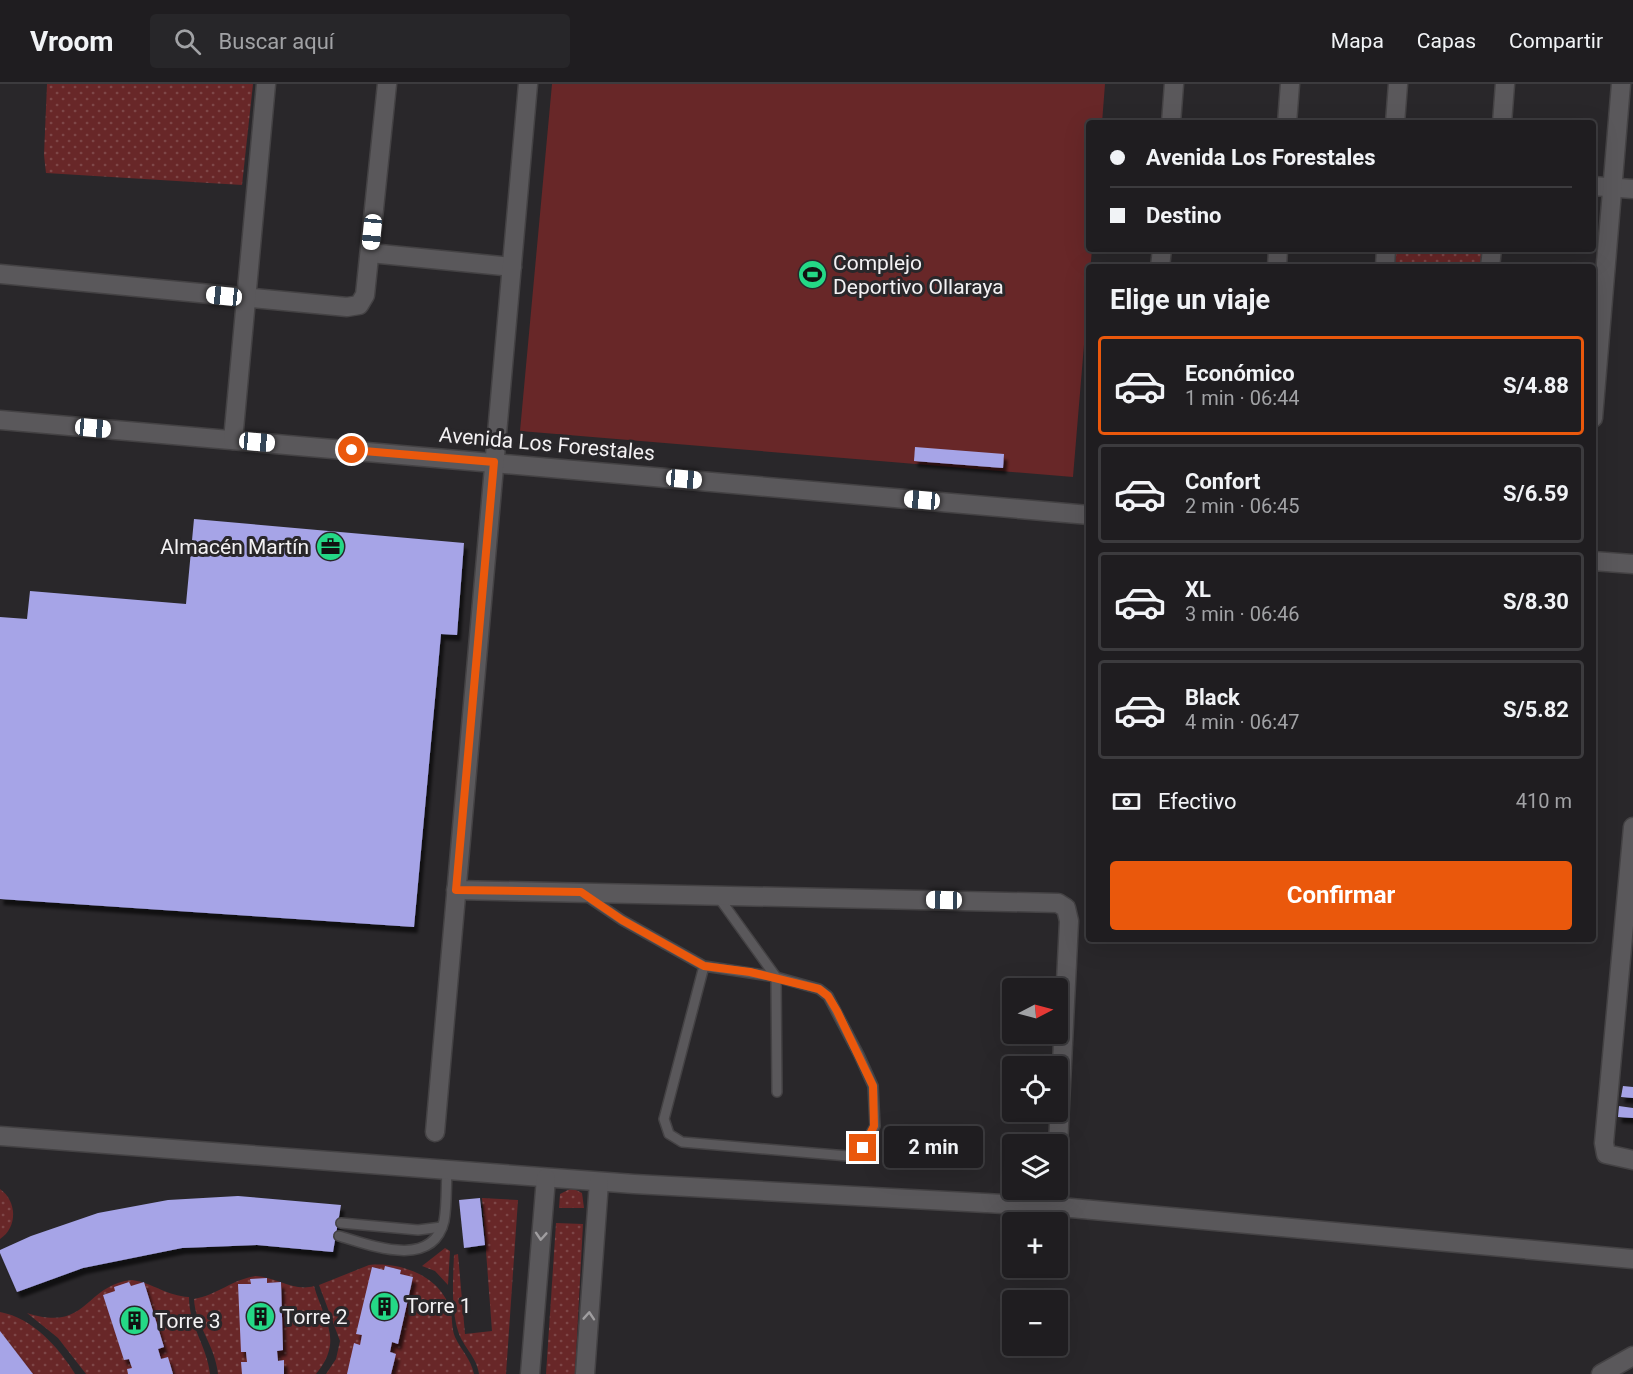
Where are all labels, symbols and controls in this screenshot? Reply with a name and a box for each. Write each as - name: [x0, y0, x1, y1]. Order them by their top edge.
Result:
- search box: [150, 14, 570, 68]
- text: Vroom: [30, 25, 114, 58]
- icon: search: [171, 25, 204, 58]
- text: Buscar aquí: [219, 29, 334, 54]
- text: Mapa: [1331, 29, 1384, 53]
- text: Capas: [1417, 29, 1476, 53]
- text: Compartir: [1509, 29, 1603, 53]
- text: Avenida Los Forestales: [1146, 145, 1376, 170]
- text: Destino: [1146, 203, 1222, 228]
- car: [361, 213, 383, 251]
- place label: Complejo Deportivo Ollaraya: [833, 251, 1004, 299]
- sports icon: Complejo Deportivo Ollaraya: [796, 259, 828, 291]
- text: Elige un viaje: [1110, 284, 1270, 316]
- car: [205, 285, 243, 307]
- icon: car: [1113, 359, 1167, 413]
- text: Económico: [1185, 361, 1295, 386]
- text: S/4.88: [1503, 373, 1569, 398]
- text: 1 min · 06:44: [1185, 386, 1300, 410]
- car: [74, 417, 112, 439]
- street label: Avenida Los Forestales: [438, 423, 656, 465]
- car: [238, 431, 276, 453]
- route start: [338, 436, 365, 463]
- icon: car: [1113, 467, 1167, 521]
- car: [665, 468, 703, 490]
- text: Confort: [1185, 469, 1260, 494]
- text: S/6.59: [1503, 481, 1569, 506]
- car: [903, 489, 941, 511]
- text: 2 min · 06:45: [1185, 494, 1300, 518]
- office icon: Almacén Martín: [314, 531, 346, 563]
- place label: Almacén Martín: [160, 535, 309, 559]
- icon: car: [1113, 575, 1167, 629]
- text: XL: [1185, 577, 1211, 602]
- text: S/8.30: [1503, 589, 1569, 614]
- text: 3 min · 06:46: [1185, 602, 1300, 626]
- icon: car: [1113, 683, 1167, 737]
- text: Black: [1185, 685, 1240, 710]
- text: S/5.82: [1503, 697, 1569, 722]
- text: 4 min · 06:47: [1185, 710, 1300, 734]
- icon: cash: [1110, 785, 1143, 818]
- text: Efectivo: [1158, 789, 1236, 814]
- text: 410 m: [1516, 789, 1572, 813]
- button: Confirmar: [1110, 861, 1572, 930]
- car: [926, 891, 962, 909]
- north arrow: [1002, 978, 1068, 1044]
- map controls: [1002, 978, 1068, 1356]
- button: locate: [1002, 1056, 1068, 1122]
- callout: 2 min: [884, 1127, 983, 1169]
- route end: [849, 1134, 876, 1161]
- button: layers: [1002, 1134, 1068, 1200]
- text: 2 min: [908, 1135, 959, 1159]
- button: +: [1002, 1212, 1068, 1278]
- one-way arrow: [535, 1231, 548, 1240]
- building icon: Torre 1: [369, 1290, 401, 1322]
- button: −: [1002, 1290, 1068, 1356]
- place label: Torre 1: [406, 1294, 472, 1318]
- building icon: Torre 2: [245, 1301, 277, 1333]
- building icon: Torre 3: [118, 1305, 150, 1337]
- place label: Torre 2: [282, 1305, 348, 1329]
- place label: Torre 3: [155, 1309, 221, 1333]
- one-way arrow: [582, 1311, 595, 1320]

